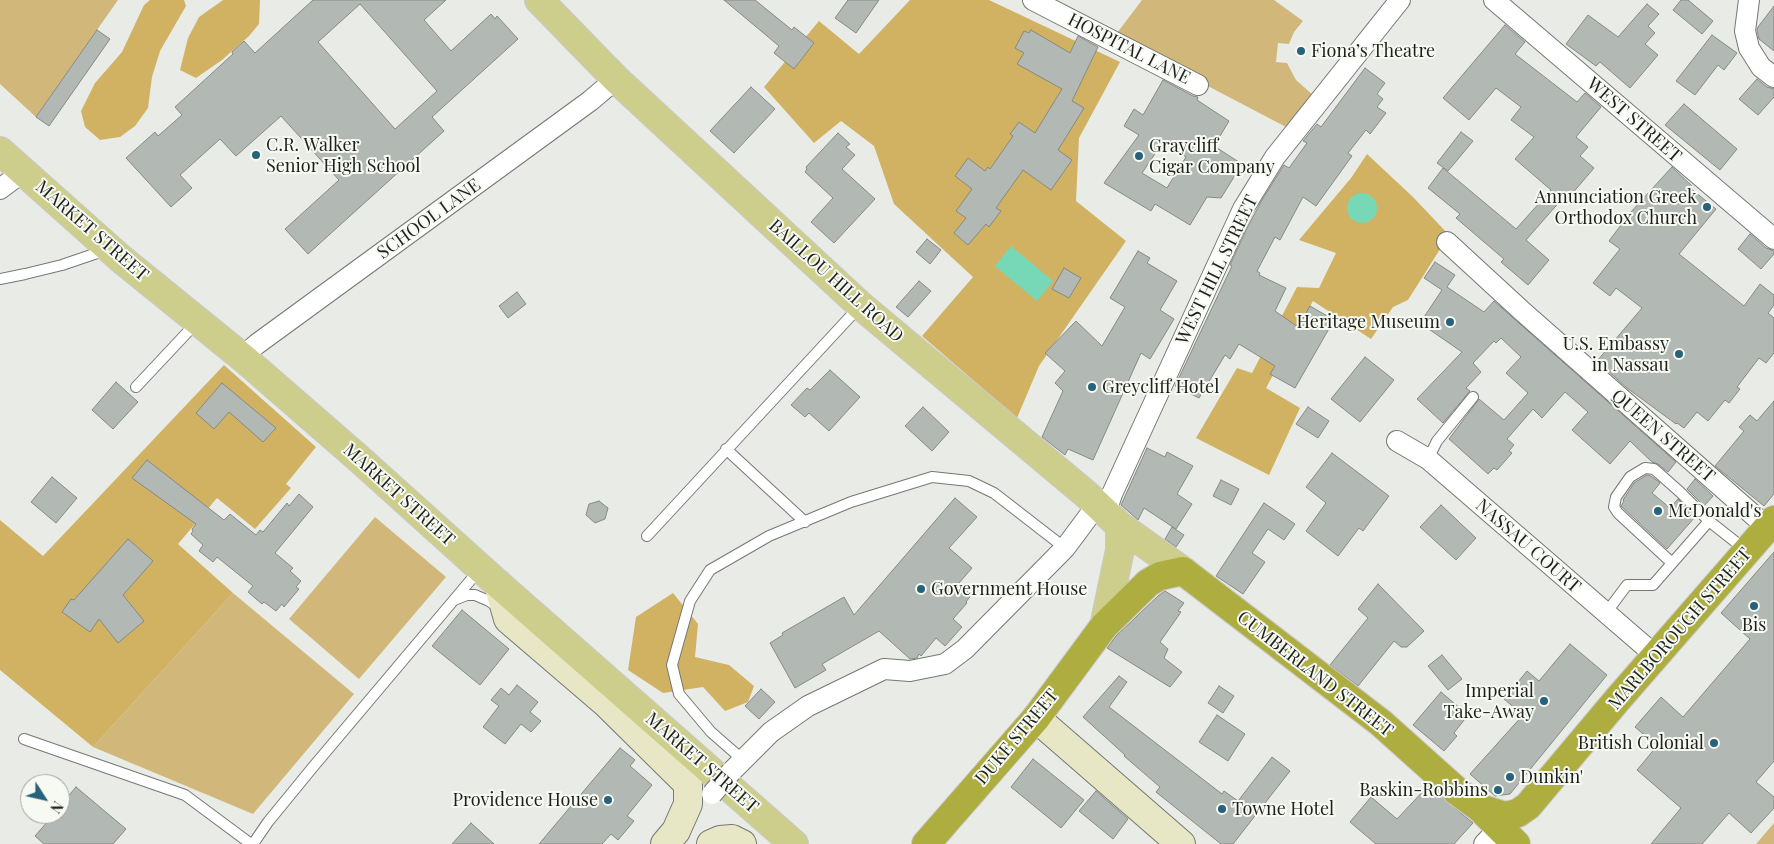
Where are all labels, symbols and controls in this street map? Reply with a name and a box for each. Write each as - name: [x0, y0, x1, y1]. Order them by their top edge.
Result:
- street label: HOSPITAL LANE: [1064, 9, 1194, 89]
- place label: Fiona’s Theatre: [1311, 40, 1435, 62]
- marker: Fiona’s Theatre: [1295, 45, 1307, 57]
- street label: WEST STREET: [1582, 73, 1686, 167]
- place label: C.R. Walker Senior High School: [266, 134, 420, 176]
- place label: Graycliff Cigar Company: [1149, 135, 1275, 178]
- marker: C.R. Walker Senior High School: [250, 149, 262, 161]
- marker: Graycliff Cigar Company: [1133, 150, 1145, 162]
- street label: SCHOOL LANE: [373, 174, 485, 264]
- street label: MARKET STREET: [31, 176, 153, 286]
- place label: Annunciation Greek Orthodox Church: [1535, 186, 1697, 228]
- street label: WEST HILL STREET: [1171, 192, 1263, 348]
- marker: Annunciation Greek Orthodox Church: [1701, 201, 1713, 213]
- street label: BAILLOU HILL ROAD: [764, 215, 908, 347]
- place label: Heritage Museum: [1297, 311, 1440, 333]
- marker: Heritage Museum: [1444, 316, 1456, 328]
- place label: U.S. Embassy in Nassau: [1563, 333, 1669, 376]
- marker: U.S. Embassy in Nassau: [1673, 348, 1685, 360]
- place label: Greycliff Hotel: [1102, 376, 1219, 398]
- marker: Greycliff Hotel: [1086, 381, 1098, 393]
- street label: QUEEN STREET: [1607, 385, 1719, 487]
- street label: MARKET STREET: [339, 439, 459, 551]
- street label: NASSAU COURT: [1471, 495, 1585, 597]
- place label: McDonald's: [1668, 500, 1762, 522]
- marker: McDonald's: [1652, 505, 1664, 517]
- street label: MARLBOROUGH STREET: [1604, 544, 1756, 714]
- place label: Government House: [931, 578, 1087, 600]
- marker: Government House: [915, 583, 927, 595]
- marker: Bis: [1748, 600, 1760, 612]
- street label: CUMBERLAND STREET: [1233, 607, 1397, 741]
- place label: Bis: [1742, 614, 1766, 636]
- place label: Imperial Take-Away: [1444, 680, 1534, 722]
- street label: DUKE STREET: [971, 685, 1063, 789]
- marker: Imperial Take-Away: [1538, 695, 1550, 707]
- street label: MARKET STREET: [641, 708, 763, 818]
- place label: British Colonial: [1578, 732, 1704, 754]
- marker: British Colonial: [1708, 737, 1720, 749]
- place label: Dunkin': [1520, 766, 1583, 788]
- marker: Dunkin': [1504, 771, 1516, 783]
- north arrow: [20, 774, 70, 824]
- place label: Baskin-Robbins: [1359, 779, 1488, 801]
- marker: Baskin-Robbins: [1492, 784, 1504, 796]
- place label: Providence House: [453, 789, 598, 811]
- marker: Providence House: [602, 794, 614, 806]
- text: N: [46, 798, 68, 817]
- place label: Towne Hotel: [1232, 798, 1334, 820]
- marker: Towne Hotel: [1216, 803, 1228, 815]

